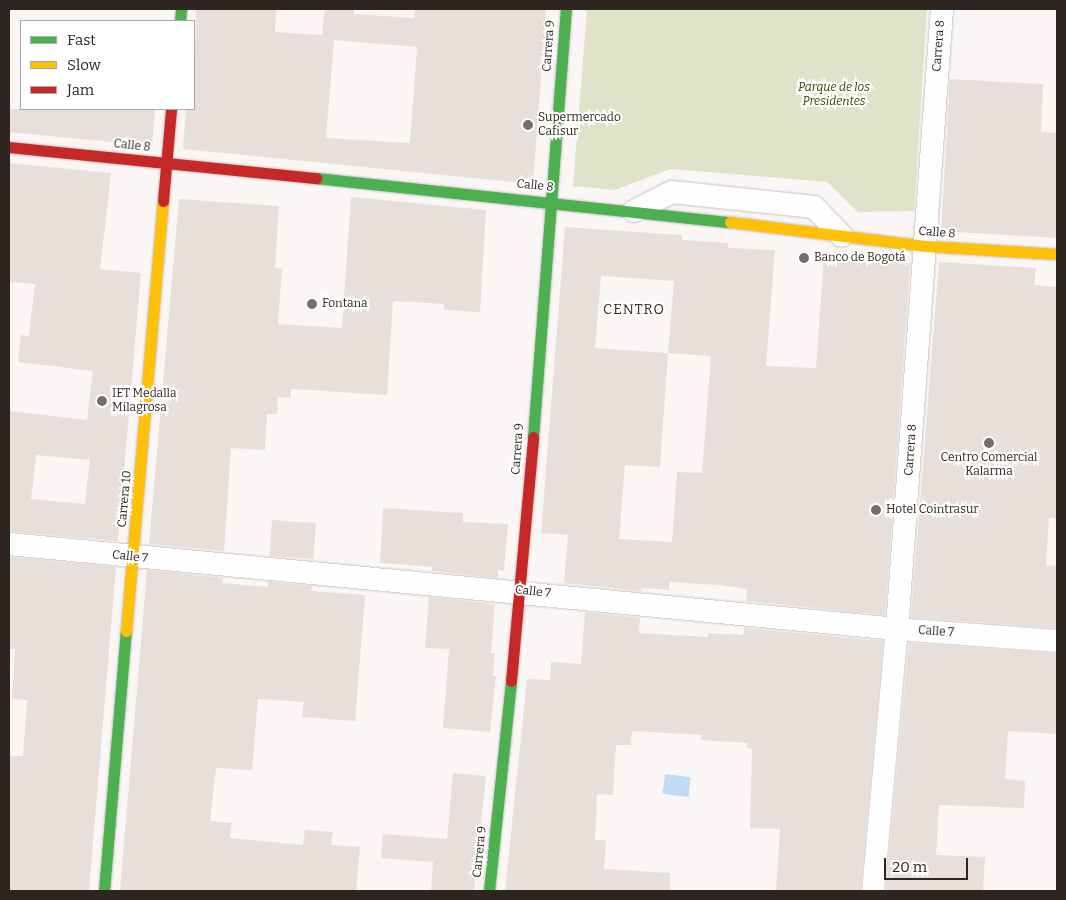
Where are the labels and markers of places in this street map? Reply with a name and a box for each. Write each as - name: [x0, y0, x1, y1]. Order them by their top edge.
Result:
- place label: Supermercado Cafisur: [538, 111, 621, 139]
- marker: Supermercado Cafisur: [522, 119, 534, 131]
- place label: Banco de Bogotá: [814, 251, 906, 265]
- marker: Banco de Bogotá: [798, 252, 810, 264]
- place label: Fontana: [322, 297, 368, 311]
- marker: Fontana: [306, 298, 318, 310]
- place label: IET Medalla Milagrosa: [112, 387, 176, 415]
- marker: IET Medalla Milagrosa: [96, 395, 108, 407]
- marker: Centro Comercial Kalarma: [983, 437, 995, 449]
- place label: Centro Comercial Kalarma: [940, 451, 1038, 479]
- place label: Hotel Cointrasur: [886, 503, 979, 517]
- marker: Hotel Cointrasur: [870, 504, 882, 516]

